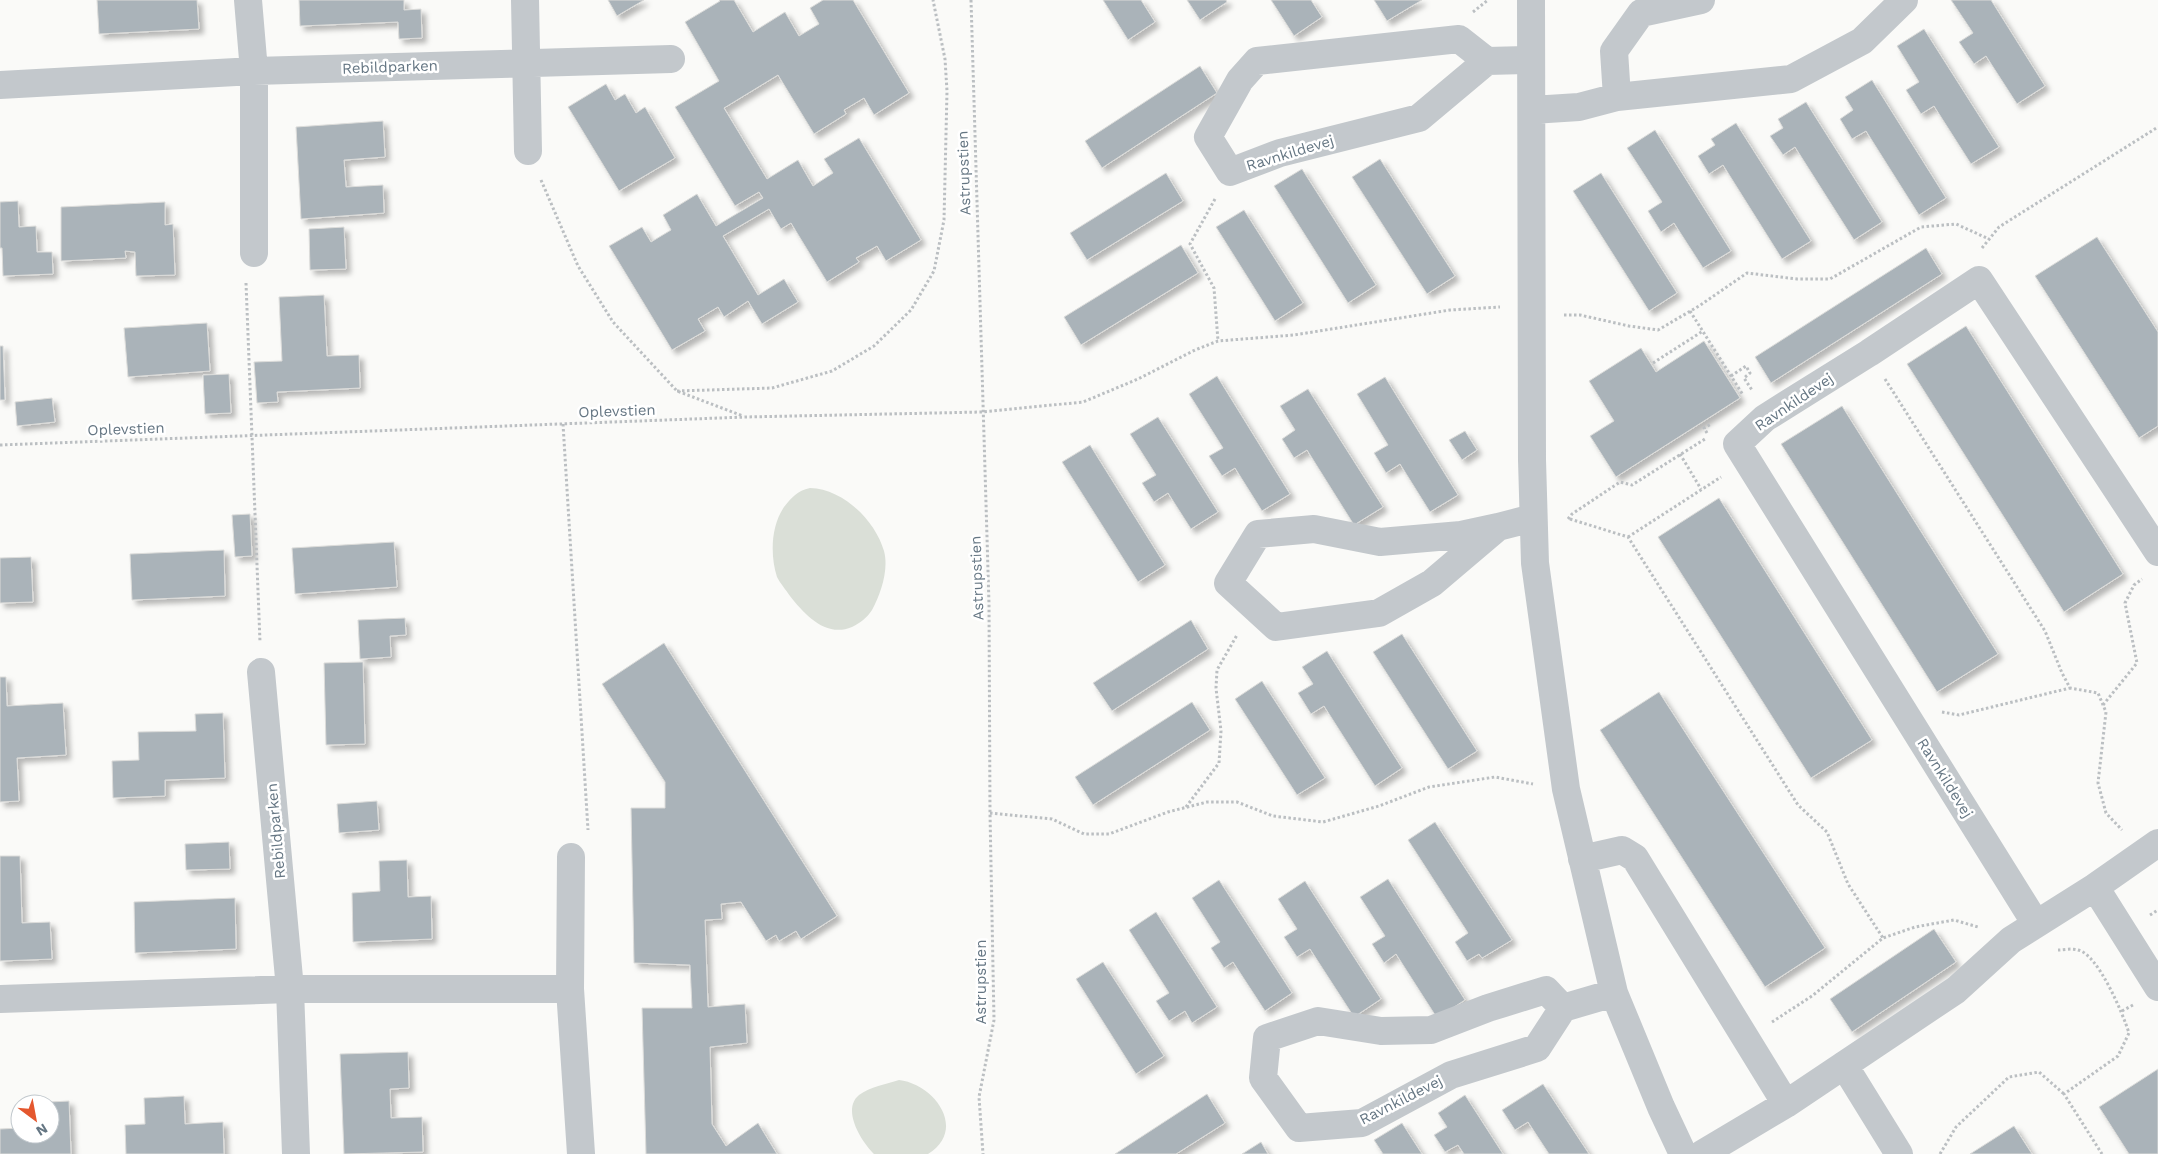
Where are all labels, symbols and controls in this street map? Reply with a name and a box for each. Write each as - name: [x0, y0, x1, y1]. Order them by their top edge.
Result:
- street label: Rebildparken: [342, 56, 438, 78]
- street label: Astrupstien: [954, 130, 974, 216]
- street label: Ravnkildevej: [1244, 131, 1336, 175]
- street label: Ravnkildevej: [1751, 369, 1837, 435]
- street label: Oplevstien: [578, 401, 656, 421]
- street label: Oplevstien: [87, 419, 165, 439]
- street label: Astrupstien: [967, 535, 987, 621]
- street label: Ravnkildevej: [1913, 735, 1977, 821]
- street label: Rebildparken: [263, 782, 289, 880]
- street label: Astrupstien: [972, 940, 990, 1024]
- street label: Ravnkildevej: [1357, 1071, 1445, 1129]
- north arrow: [10, 1094, 60, 1144]
- text: N: [33, 1120, 51, 1140]

